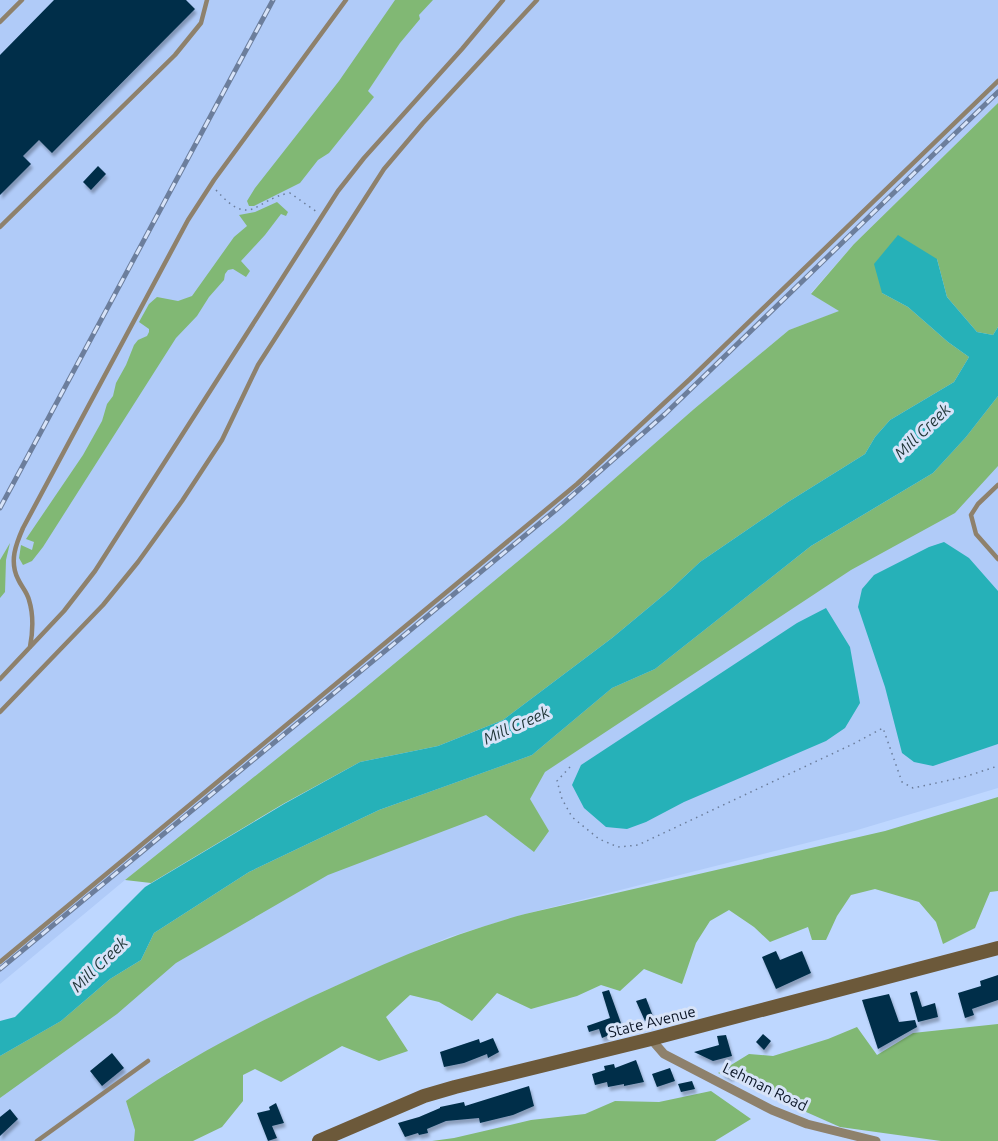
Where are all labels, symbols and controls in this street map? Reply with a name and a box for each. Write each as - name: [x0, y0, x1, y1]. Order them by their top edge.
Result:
- water label: Mill Creek: [890, 399, 954, 462]
- water label: Mill Creek: [480, 702, 553, 748]
- water label: Mill Creek: [67, 932, 131, 995]
- street label: State Avenue: [606, 1002, 697, 1041]
- street label: Lehman Road: [720, 1059, 810, 1114]

